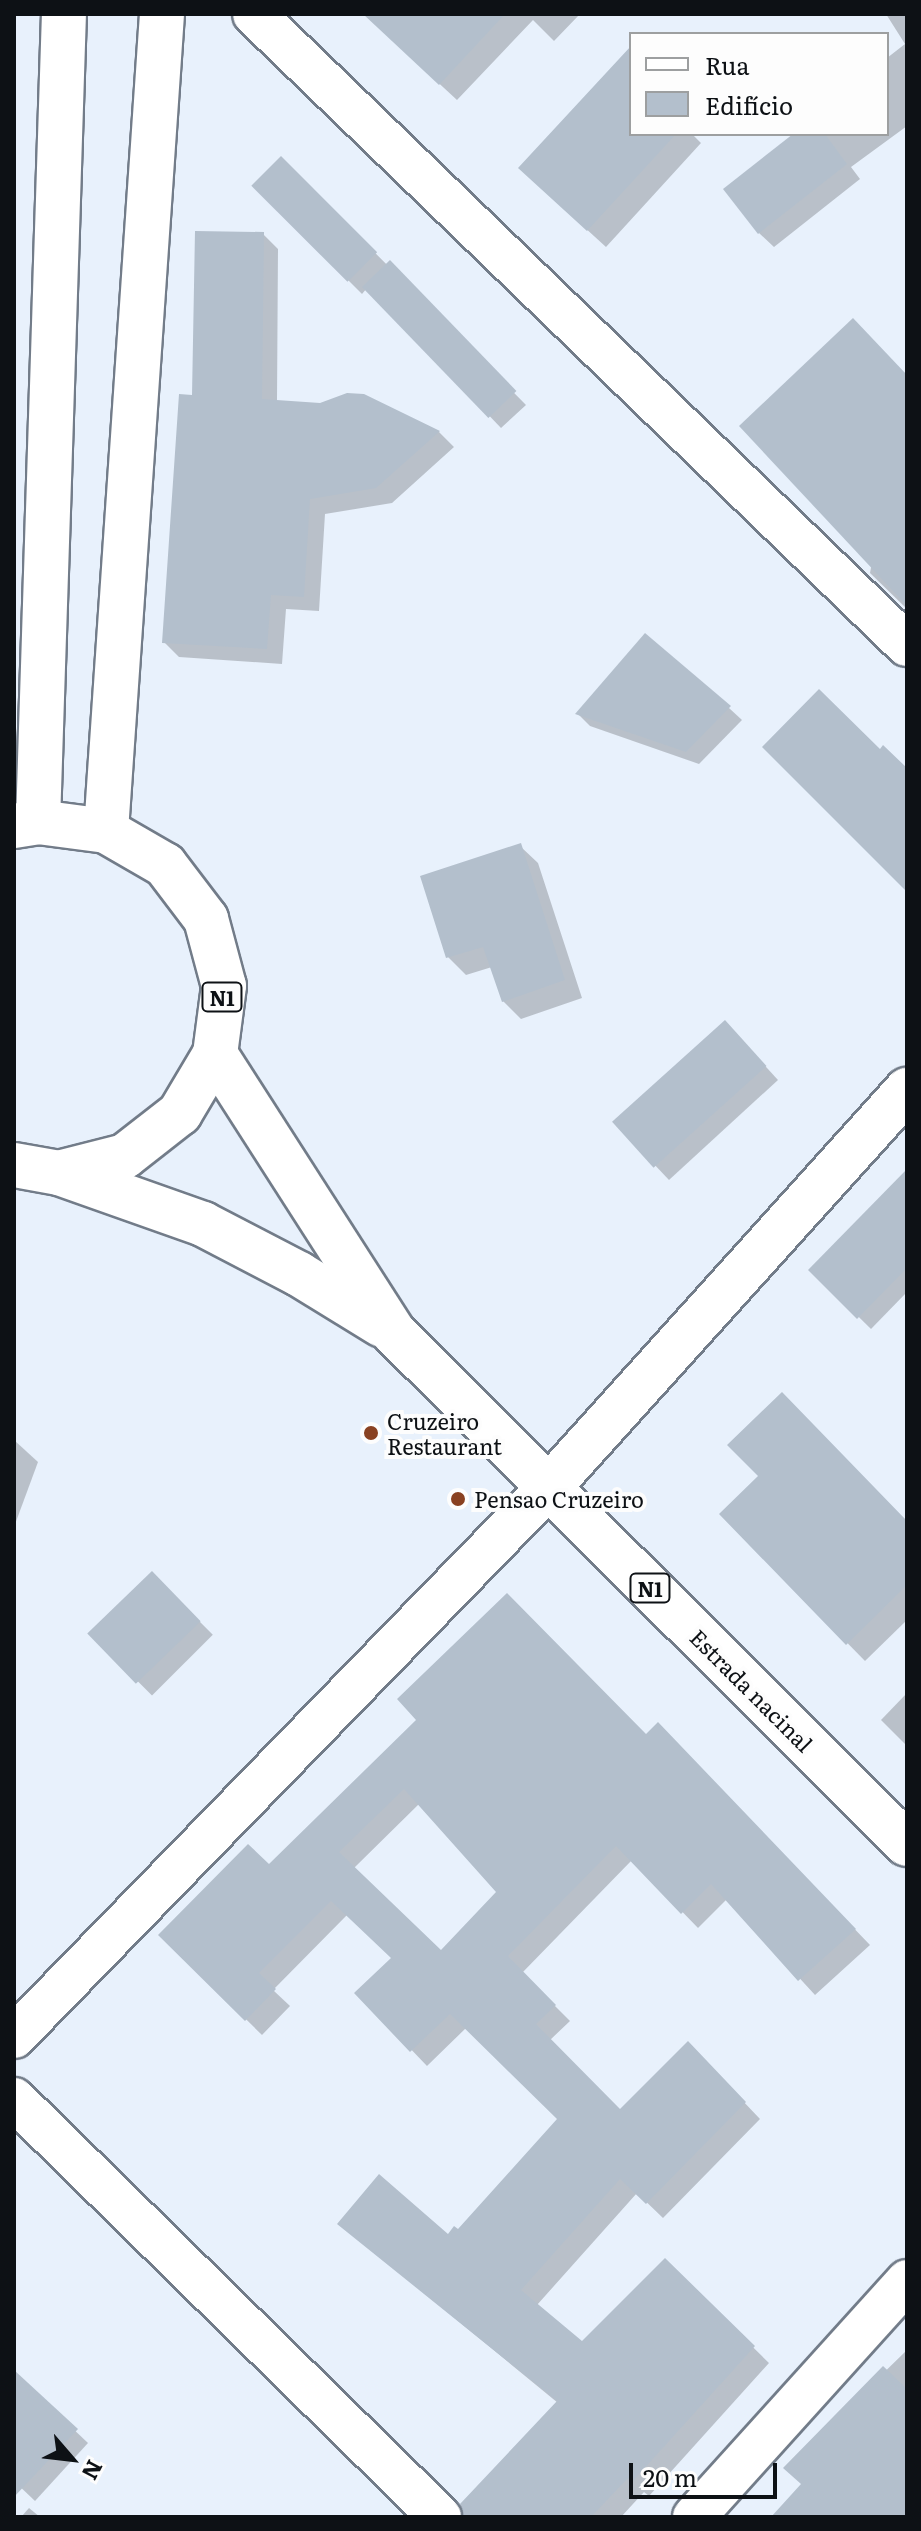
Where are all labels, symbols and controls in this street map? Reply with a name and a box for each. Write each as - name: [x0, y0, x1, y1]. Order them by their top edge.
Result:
- legend: [629, 32, 889, 136]
- text: Rua: [705, 47, 749, 82]
- text: Edifício: [705, 87, 793, 122]
- road number: N1: [200, 981, 244, 1013]
- place label: Cruzeiro Restaurant: [387, 1407, 502, 1458]
- marker: Cruzeiro Restaurant: [362, 1424, 380, 1442]
- place label: Pensao Cruzeiro: [474, 1486, 644, 1512]
- marker: Pensao Cruzeiro: [449, 1490, 467, 1508]
- road number: N1: [628, 1572, 672, 1604]
- street label: Estrada nacinal: [685, 1623, 819, 1757]
- north arrow: [32, 2419, 112, 2499]
- scale bar: [633, 2447, 781, 2497]
- text: N: [75, 2455, 113, 2486]
- text: 20 m: [643, 2459, 697, 2494]

